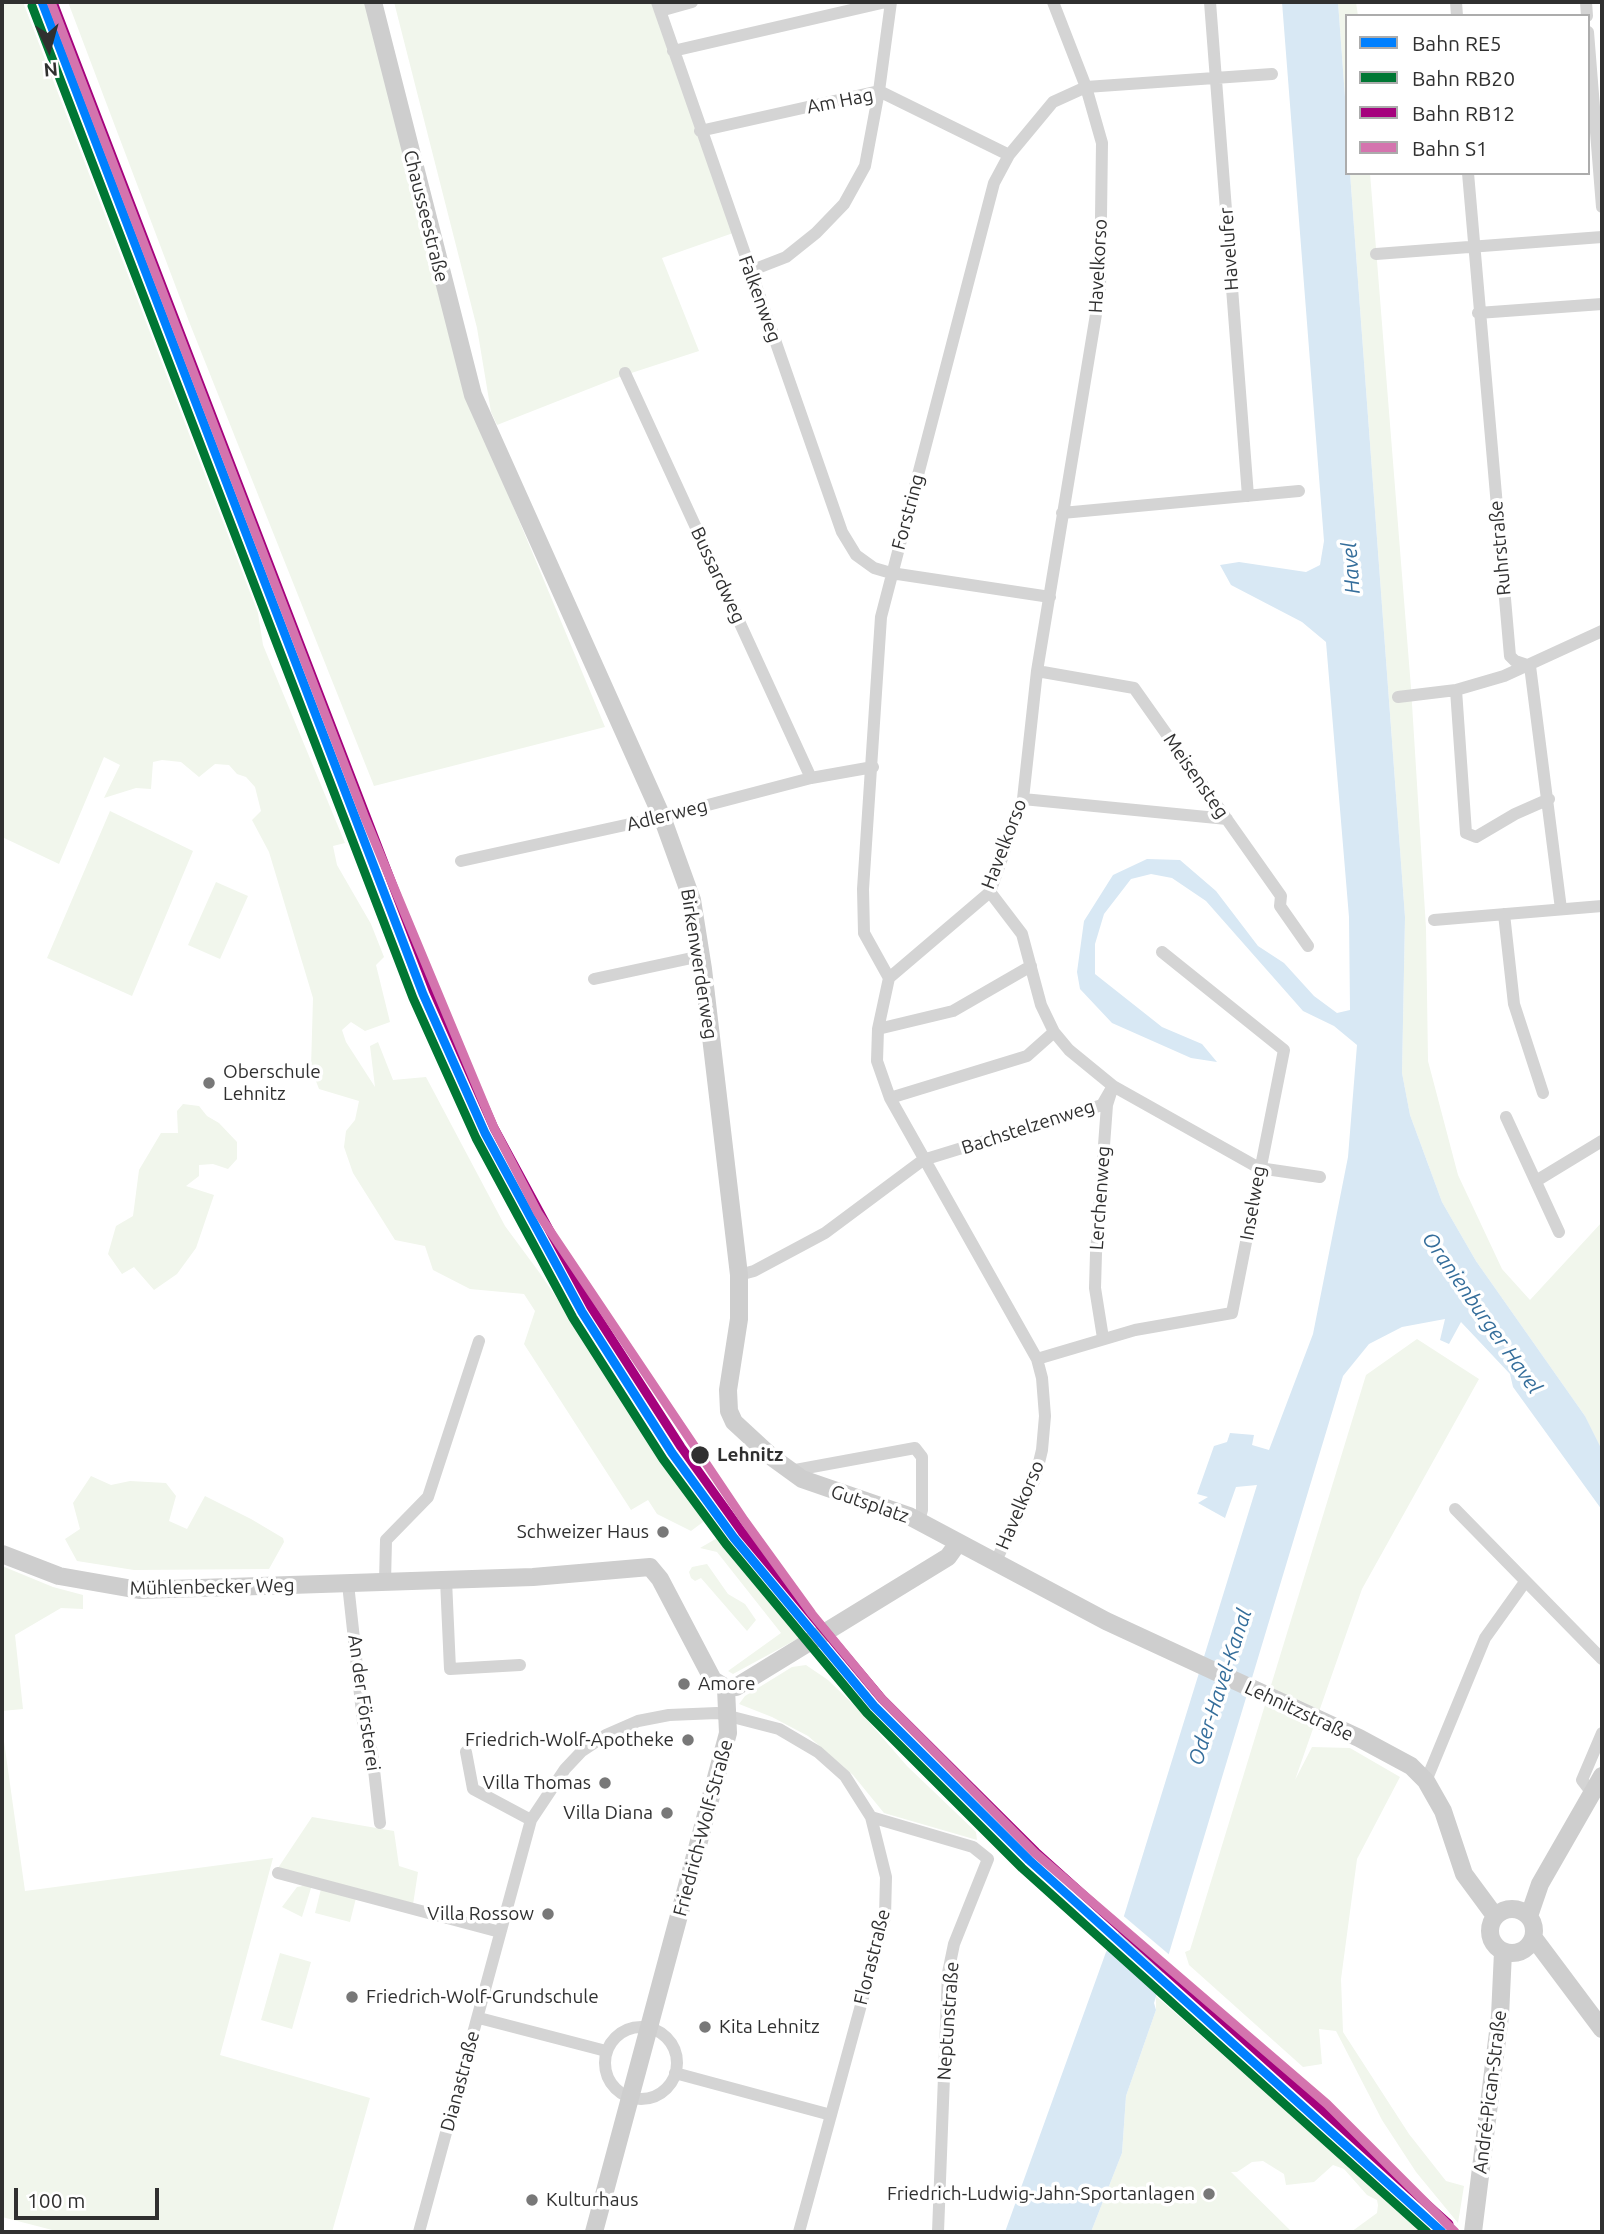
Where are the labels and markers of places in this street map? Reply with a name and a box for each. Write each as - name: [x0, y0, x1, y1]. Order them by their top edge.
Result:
- place label: Oberschule Lehnitz: [223, 1061, 321, 1105]
- marker: Oberschule Lehnitz: [201, 1075, 217, 1091]
- marker: Lehnitz: [689, 1444, 711, 1466]
- place label: Lehnitz: [717, 1444, 783, 1466]
- place label: Schweizer Haus: [517, 1521, 649, 1543]
- marker: Schweizer Haus: [655, 1524, 671, 1540]
- place label: Amore: [698, 1673, 756, 1695]
- marker: Amore: [676, 1676, 692, 1692]
- place label: Friedrich-Wolf-Apotheke: [465, 1729, 674, 1751]
- marker: Friedrich-Wolf-Apotheke: [680, 1732, 696, 1748]
- place label: Villa Thomas: [483, 1772, 591, 1794]
- marker: Villa Thomas: [597, 1775, 613, 1791]
- place label: Villa Diana: [563, 1802, 653, 1824]
- marker: Villa Diana: [659, 1805, 675, 1821]
- place label: Villa Rossow: [427, 1903, 534, 1925]
- marker: Villa Rossow: [540, 1906, 556, 1922]
- place label: Friedrich-Wolf-Grundschule: [366, 1986, 599, 2008]
- marker: Friedrich-Wolf-Grundschule: [344, 1989, 360, 2005]
- place label: Kita Lehnitz: [719, 2016, 820, 2038]
- marker: Kita Lehnitz: [697, 2019, 713, 2035]
- place label: Friedrich-Ludwig-Jahn-Sportanlagen: [887, 2183, 1195, 2205]
- marker: Friedrich-Ludwig-Jahn-Sportanlagen: [1201, 2186, 1217, 2202]
- place label: Kulturhaus: [546, 2189, 639, 2211]
- marker: Kulturhaus: [524, 2192, 540, 2208]

